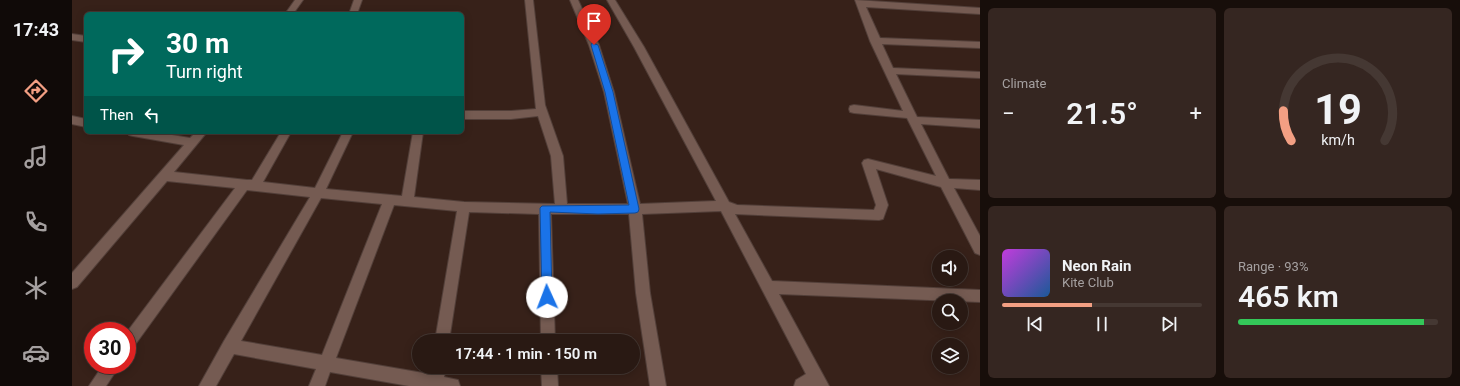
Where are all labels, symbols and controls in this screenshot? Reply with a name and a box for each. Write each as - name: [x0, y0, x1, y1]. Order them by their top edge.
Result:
- pin: [577, 4, 611, 45]
- icon: arrive: [583, 10, 605, 32]
- text: 17:43: [13, 19, 59, 40]
- text: 30 m: [166, 27, 229, 60]
- icon: right: [100, 28, 152, 80]
- text: Turn right: [166, 61, 243, 82]
- text: Climate: [1002, 76, 1046, 91]
- icon: directions: [22, 77, 50, 105]
- text: 19: [1314, 85, 1362, 134]
- text: 21.5°: [1066, 96, 1138, 131]
- text: −: [1002, 101, 1015, 126]
- text: +: [1190, 101, 1202, 126]
- icon: left: [141, 104, 163, 126]
- text: Then: [100, 106, 133, 124]
- text: km/h: [1321, 132, 1355, 148]
- icon: music: [22, 143, 50, 171]
- icon: phone: [22, 208, 50, 236]
- map controls: [932, 250, 968, 374]
- button: sound: [932, 250, 968, 286]
- text: Neon Rain: [1062, 257, 1131, 275]
- text: Range · 93%: [1238, 259, 1308, 274]
- icon: climate: [22, 274, 50, 302]
- text: Kite Club: [1062, 275, 1114, 290]
- position arrow: [526, 276, 568, 318]
- text: 465 km: [1238, 279, 1339, 314]
- button: search: [932, 294, 968, 330]
- icon: previous: [1024, 313, 1046, 335]
- icon: pause: [1091, 313, 1113, 335]
- icon: next: [1158, 313, 1180, 335]
- speed limit sign: 30: [84, 322, 136, 374]
- button: layers: [932, 338, 968, 374]
- icon: car: [22, 339, 50, 367]
- text: 17:44 · 1 min · 150 m: [455, 345, 597, 363]

